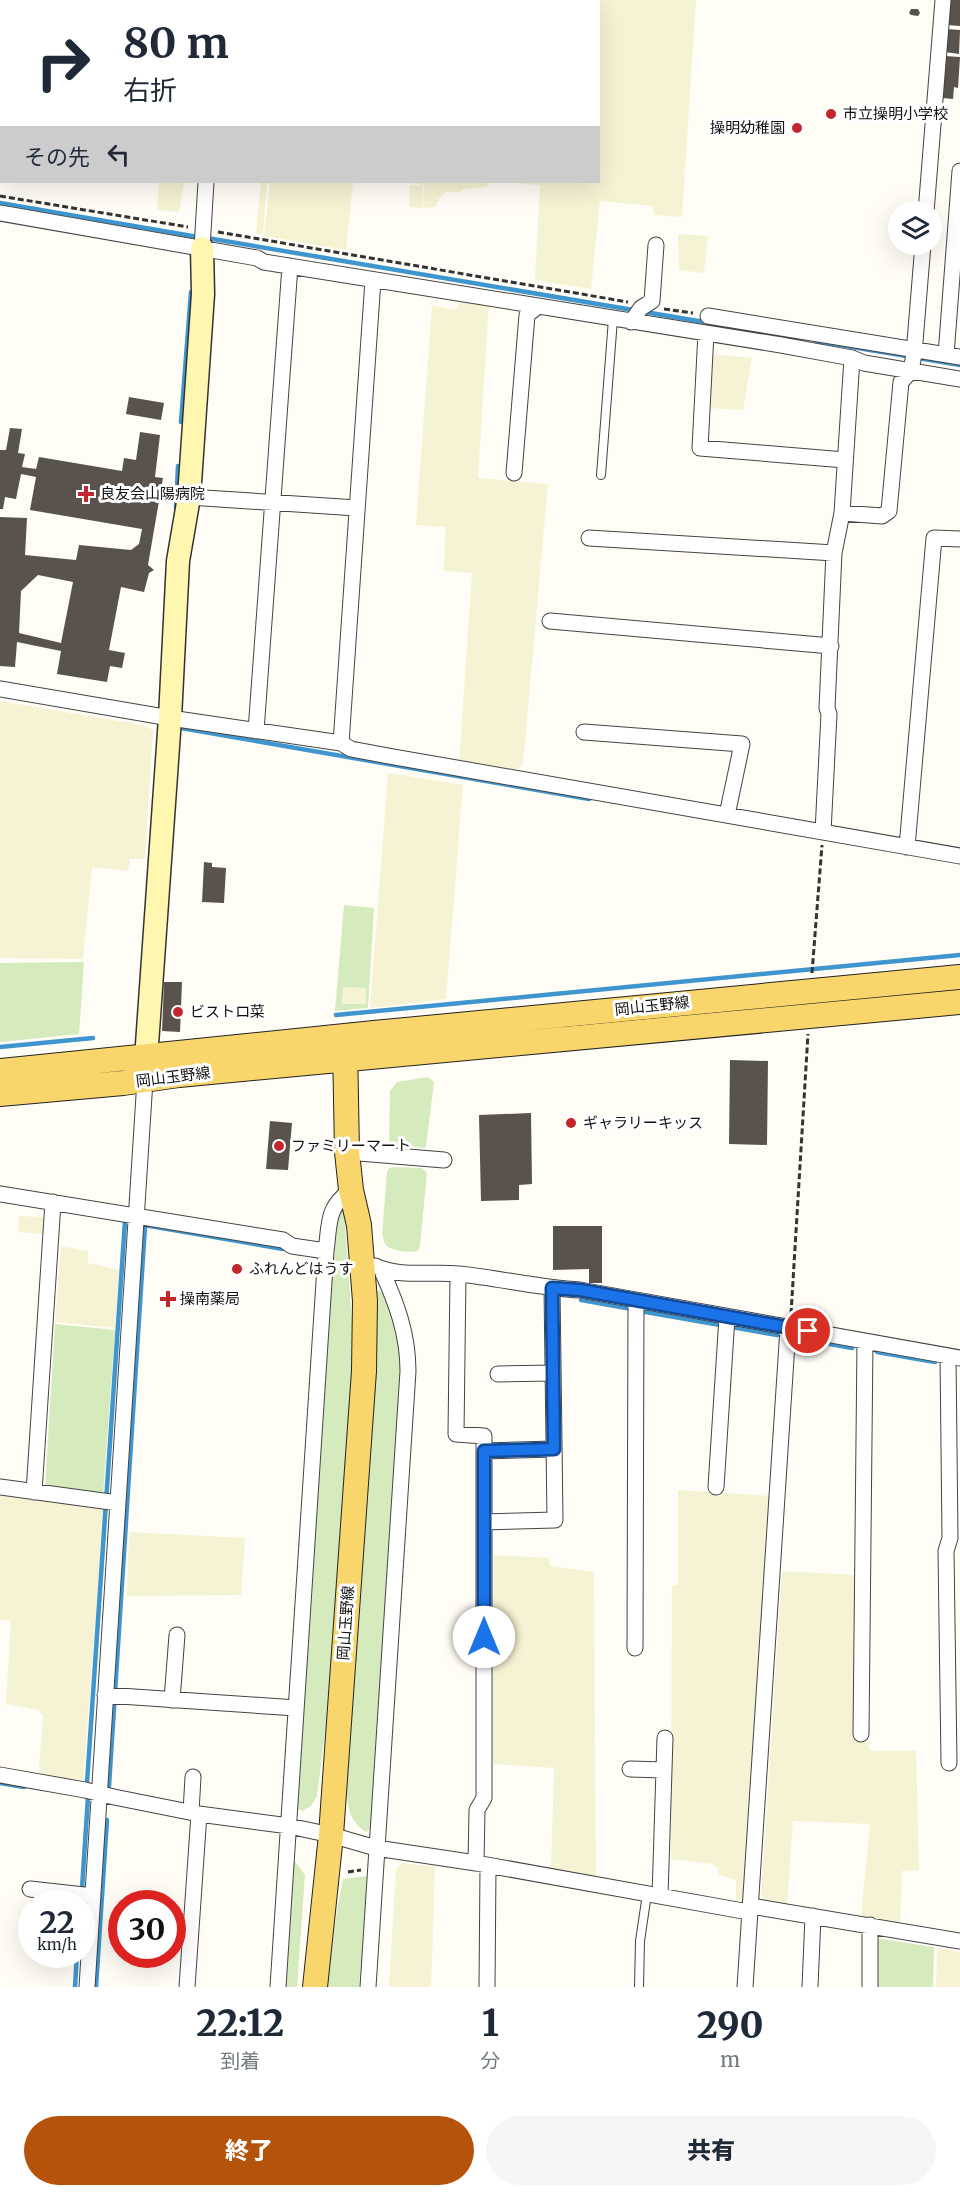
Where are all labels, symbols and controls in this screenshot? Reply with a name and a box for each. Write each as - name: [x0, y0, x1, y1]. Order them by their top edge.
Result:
- text: 80 m: [123, 17, 229, 69]
- icon: right: [24, 24, 102, 102]
- text: 右折: [123, 73, 177, 107]
- place label: 市立操明小学校: [843, 104, 948, 123]
- marker: 市立操明小学校: [824, 107, 838, 121]
- place label: 操明幼稚園: [710, 118, 785, 137]
- marker: 操明幼稚園: [790, 121, 804, 135]
- icon: left: [102, 138, 135, 171]
- text: その先: [24, 143, 90, 171]
- map controls: [888, 201, 942, 255]
- button: layers: [888, 201, 942, 255]
- place label: 良友会山陽病院: [100, 484, 205, 503]
- marker: 良友会山陽病院: [77, 485, 95, 503]
- street label: 岡山玉野線: [614, 992, 690, 1019]
- place label: ビストロ菜: [190, 1002, 265, 1021]
- marker: ビストロ菜: [171, 1005, 185, 1019]
- street label: 岡山玉野線: [135, 1063, 211, 1091]
- place label: ギャラリーキッス: [583, 1113, 703, 1132]
- marker: ギャラリーキッス: [564, 1116, 578, 1130]
- place label: ファミリーマート: [291, 1136, 411, 1155]
- marker: ファミリーマート: [272, 1139, 286, 1153]
- place label: ふれんどはうす: [249, 1259, 354, 1278]
- marker: ふれんどはうす: [230, 1262, 244, 1276]
- place label: 操南薬局: [180, 1289, 240, 1308]
- marker: 操南薬局: [161, 1292, 175, 1306]
- pin: [782, 1305, 833, 1356]
- icon: arrive: [791, 1314, 824, 1347]
- street label: 岡山玉野線: [333, 1585, 358, 1661]
- position arrow: [452, 1605, 516, 1669]
- speed limit sign: 30: [108, 1890, 186, 1968]
- text: 22: [40, 1903, 74, 1941]
- text: km/h: [37, 1935, 77, 1954]
- text: 22:12: [196, 2001, 284, 2046]
- text: 1: [482, 2001, 499, 2046]
- text: 290: [697, 2003, 764, 2048]
- text: m: [720, 2047, 740, 2072]
- text: 到着: [220, 2048, 260, 2073]
- text: 分: [480, 2048, 500, 2073]
- button: 終了: [24, 2116, 474, 2185]
- button: 共有: [486, 2116, 936, 2185]

